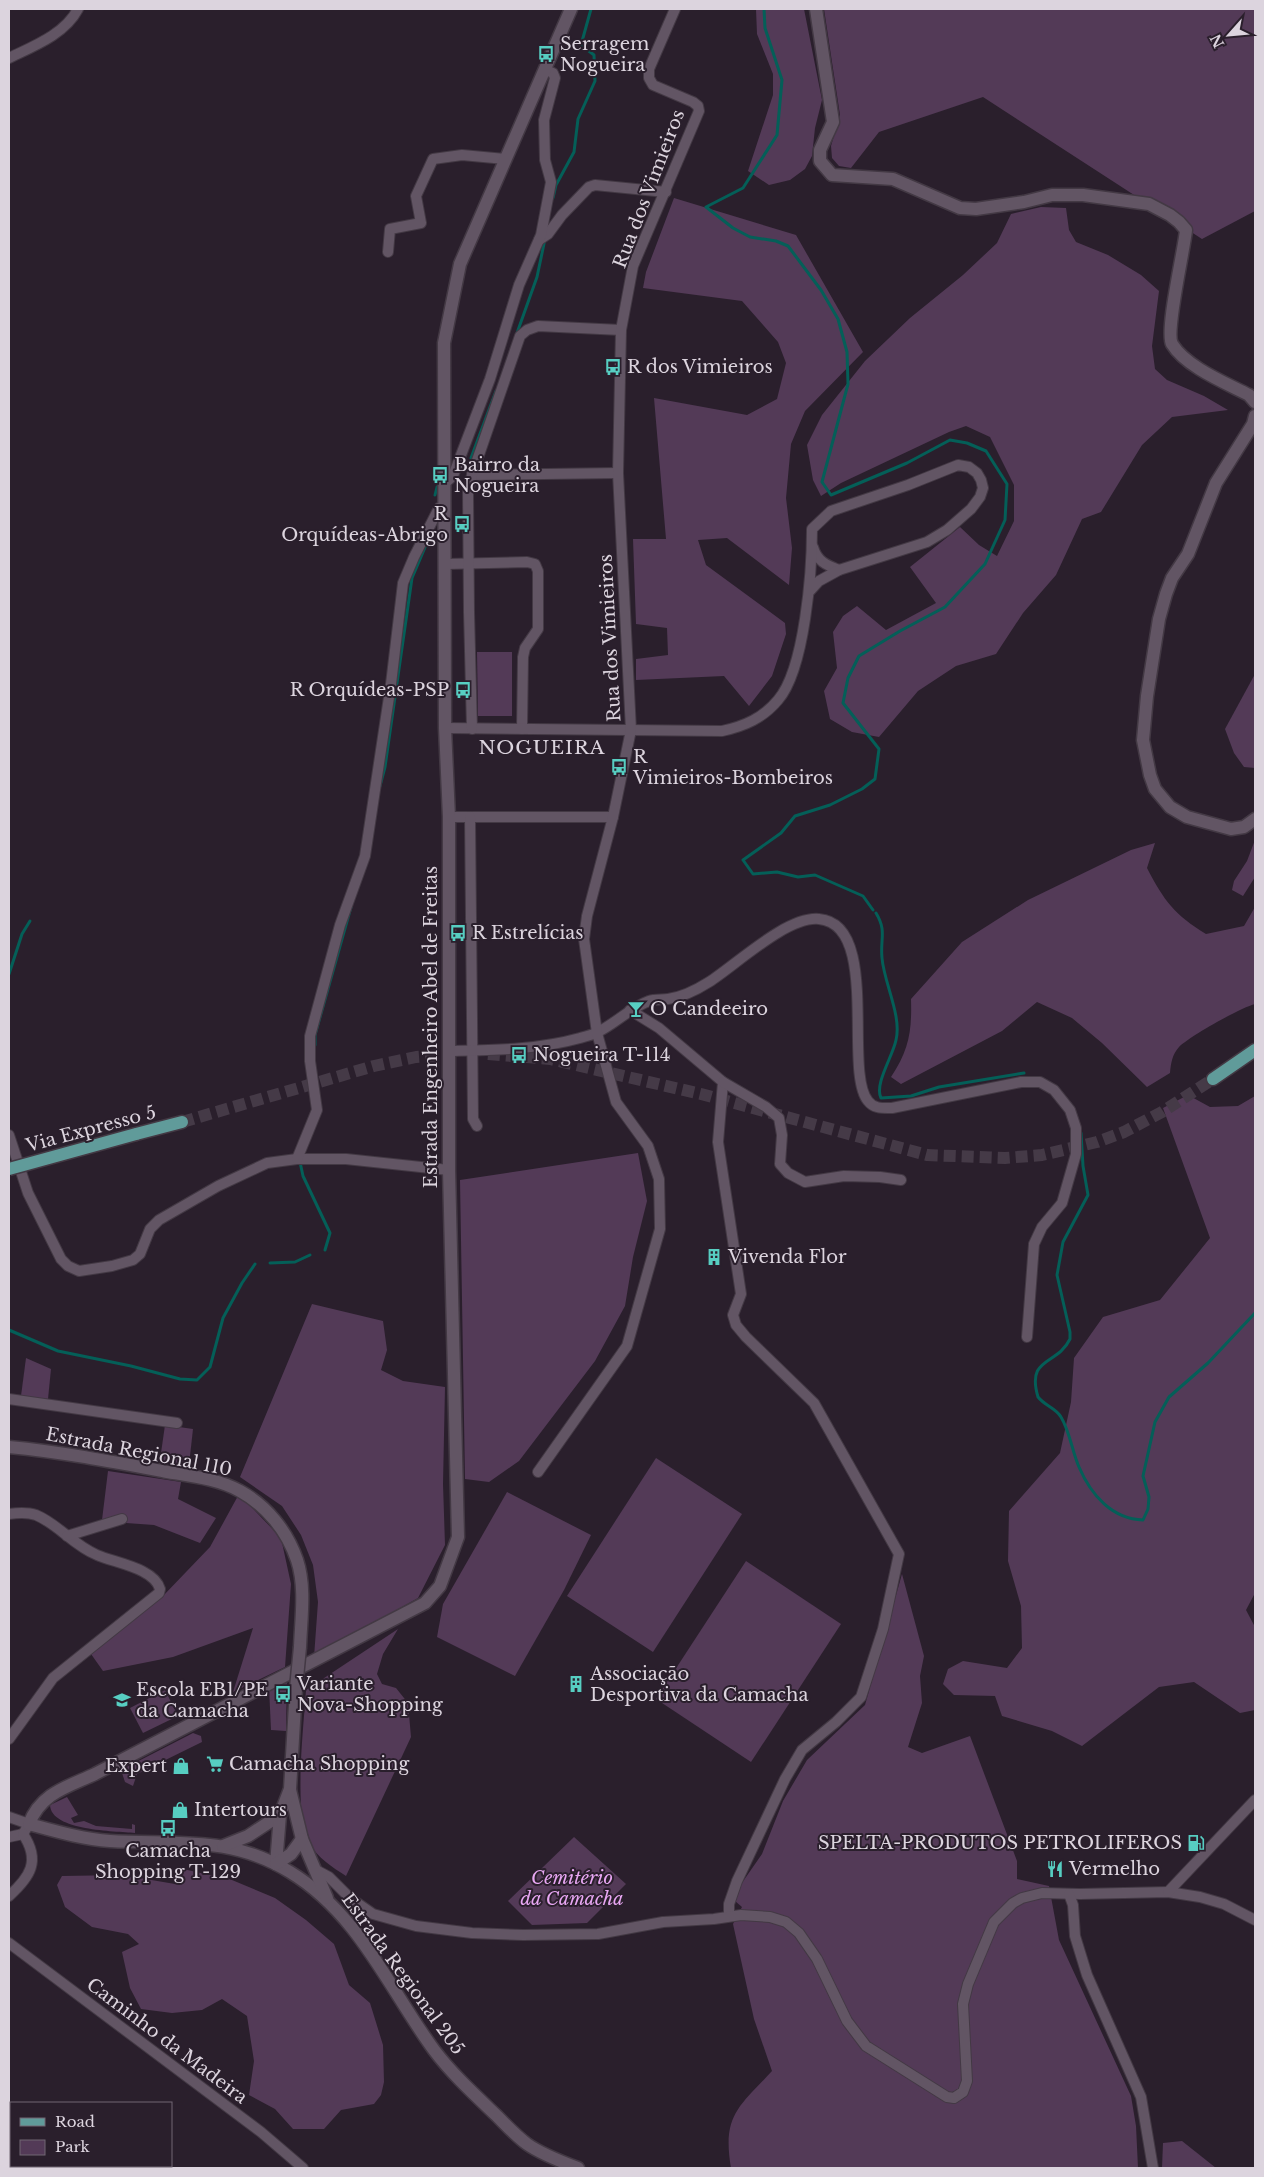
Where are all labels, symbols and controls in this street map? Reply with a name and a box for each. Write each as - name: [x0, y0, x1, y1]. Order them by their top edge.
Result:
- north arrow: [1204, 10, 1254, 60]
- text: N: [1206, 31, 1228, 51]
- place label: Serragem Nogueira: [560, 33, 649, 76]
- bus stop icon: Serragem Nogueira: [536, 44, 556, 64]
- street label: Rua dos Vimieiros: [609, 107, 689, 271]
- place label: R dos Vimieiros: [627, 356, 773, 378]
- bus stop icon: R dos Vimieiros: [603, 357, 623, 377]
- place label: Bairro da Nogueira: [454, 454, 540, 497]
- bus stop icon: Bairro da Nogueira: [430, 465, 450, 485]
- place label: R Orquídeas-Abrigo: [281, 503, 449, 546]
- bus stop icon: R Orquídeas-Abrigo: [452, 514, 472, 534]
- street label: Rua dos Vimieiros: [595, 554, 625, 722]
- place label: R Orquídeas-PSP: [290, 679, 449, 701]
- bus stop icon: R Orquídeas-PSP: [453, 680, 473, 700]
- district label: NOGUEIRA: [478, 736, 606, 759]
- place label: R Vimieiros-Bombeiros: [632, 746, 833, 789]
- bus stop icon: R Vimieiros-Bombeiros: [609, 757, 629, 777]
- street label: Estrada Engenheiro Abel de Freitas: [420, 866, 442, 1188]
- place label: R Estrelícias: [472, 922, 583, 944]
- bus stop icon: R Estrelícias: [448, 923, 468, 943]
- place label: O Candeeiro: [650, 998, 768, 1020]
- bar icon: O Candeeiro: [626, 999, 646, 1019]
- place label: Nogueira T-114: [533, 1044, 671, 1066]
- bus stop icon: Nogueira T-114: [509, 1045, 529, 1065]
- street label: Via Expresso 5: [23, 1101, 158, 1157]
- place label: Vivenda Flor: [727, 1246, 847, 1268]
- building icon: Vivenda Flor: [704, 1247, 724, 1267]
- street label: Estrada Regional 110: [44, 1423, 234, 1481]
- place label: Associação Desportiva da Camacha: [589, 1663, 808, 1706]
- place label: Variante Nova-Shopping: [296, 1673, 443, 1716]
- building icon: Associação Desportiva da Camacha: [566, 1674, 586, 1694]
- place label: Escola EB1/PE da Camacha: [136, 1679, 268, 1722]
- bus stop icon: Variante Nova-Shopping: [273, 1684, 293, 1704]
- school or university icon: Escola EB1/PE da Camacha: [112, 1690, 132, 1710]
- place label: Camacha Shopping: [229, 1753, 409, 1775]
- supermarket icon: Camacha Shopping: [205, 1754, 225, 1774]
- place label: Expert: [105, 1755, 167, 1777]
- shop icon: Expert: [171, 1756, 191, 1776]
- place label: Intertours: [194, 1799, 287, 1821]
- shop icon: Intertours: [170, 1800, 190, 1820]
- bus stop icon: Camacha Shopping T-129: [158, 1818, 178, 1838]
- place label: SPELTA-PRODUTOS PETROLIFEROS: [818, 1832, 1182, 1854]
- fuel station icon: SPELTA-PRODUTOS PETROLIFEROS: [1186, 1833, 1206, 1853]
- place label: Camacha Shopping T-129: [95, 1840, 241, 1883]
- place label: Vermelho: [1068, 1858, 1160, 1880]
- restaurant icon: Vermelho: [1045, 1859, 1065, 1879]
- park label: Cemitério da Camacha: [520, 1867, 624, 1910]
- street label: Estrada Regional 205: [337, 1889, 469, 2059]
- street label: Caminho da Madeira: [82, 1973, 252, 2109]
- legend: [10, 2102, 172, 2167]
- text: Road: [55, 2112, 95, 2131]
- text: Park: [55, 2137, 91, 2156]

